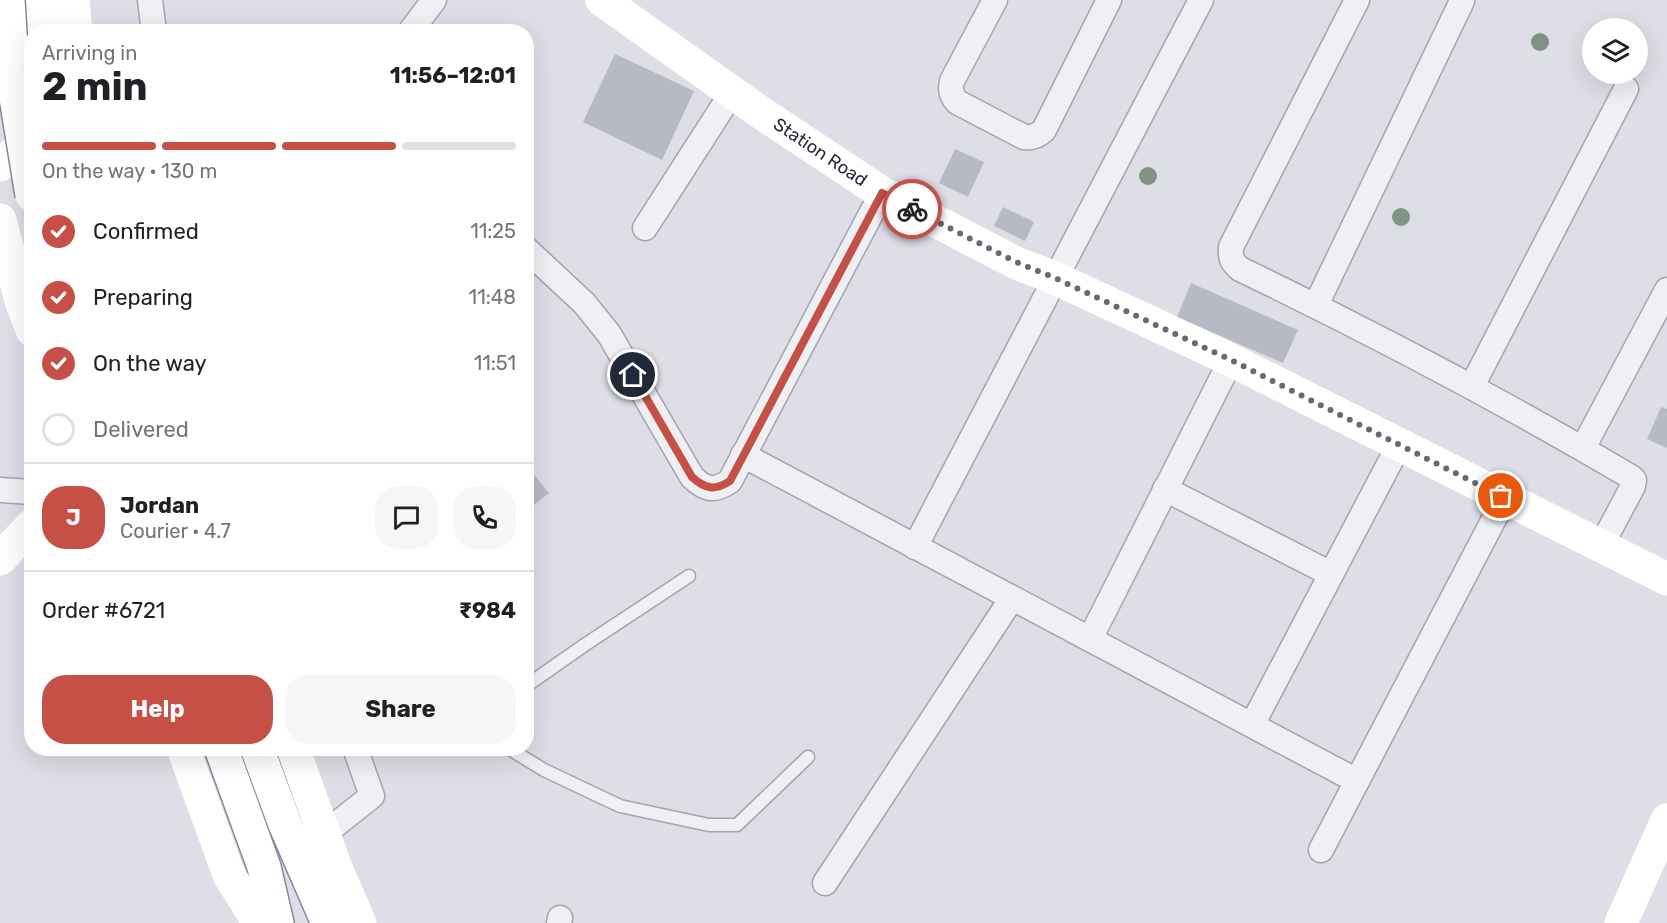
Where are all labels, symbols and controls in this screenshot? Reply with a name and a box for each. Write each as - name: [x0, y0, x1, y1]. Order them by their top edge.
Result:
- map controls: [1582, 18, 1648, 84]
- button: layers: [1582, 18, 1648, 84]
- text: Arriving in: [42, 41, 137, 65]
- text: 11:56–12:01: [390, 62, 516, 89]
- text: 2 min: [42, 64, 148, 110]
- street label: Station Road: [769, 113, 871, 191]
- text: On the way · 130 m: [42, 159, 217, 183]
- courier: [882, 179, 942, 239]
- icon: bike: [896, 193, 929, 226]
- icon: check: [42, 215, 75, 248]
- text: Confirmed: [93, 218, 199, 245]
- text: 11:25: [470, 219, 516, 243]
- icon: check: [42, 281, 75, 314]
- text: Preparing: [93, 284, 193, 311]
- text: 11:48: [469, 285, 516, 309]
- icon: check: [42, 347, 75, 380]
- pin: [607, 349, 658, 400]
- text: On the way: [93, 350, 207, 377]
- text: 11:51: [474, 351, 516, 375]
- icon: home: [616, 358, 649, 391]
- text: Delivered: [93, 416, 189, 443]
- pin: [1475, 470, 1526, 521]
- icon: bag: [1484, 479, 1517, 512]
- button: chat: [375, 486, 438, 549]
- button: phone: [453, 486, 516, 549]
- text: Jordan: [120, 492, 199, 519]
- text: J: [66, 504, 81, 531]
- text: Courier · 4.7: [120, 519, 231, 543]
- text: Order #6721: [42, 597, 165, 624]
- text: ₹984: [459, 597, 516, 624]
- button: Help: [42, 675, 273, 744]
- button: Share: [285, 675, 516, 744]

